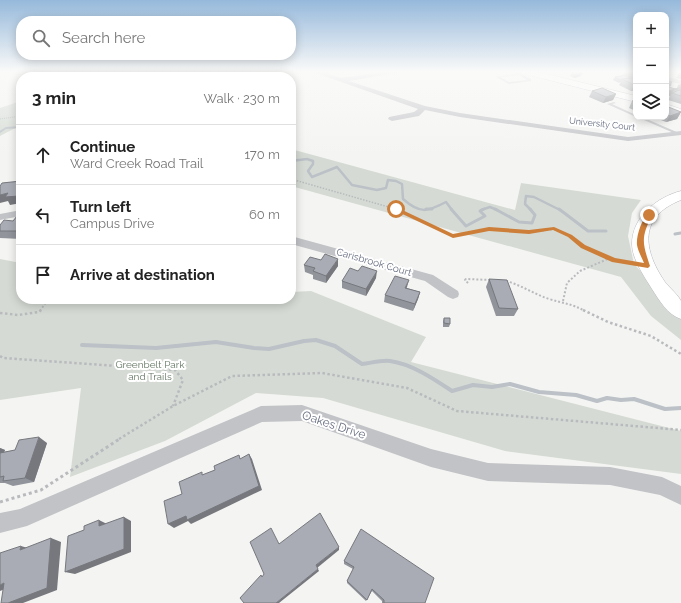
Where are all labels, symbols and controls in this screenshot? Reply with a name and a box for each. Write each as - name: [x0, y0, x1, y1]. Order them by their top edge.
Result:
- map controls: [633, 12, 669, 120]
- button: +: [633, 12, 669, 48]
- search box: [16, 16, 296, 60]
- icon: search: [30, 27, 52, 49]
- text: Search here: [62, 29, 145, 47]
- button: −: [633, 48, 669, 84]
- button: layers: [633, 84, 669, 120]
- text: 3 min: [32, 88, 76, 108]
- text: Walk · 230 m: [204, 91, 280, 106]
- street label: University Court: [568, 116, 636, 132]
- text: Continue: [70, 138, 135, 156]
- icon: ahead: [32, 144, 54, 166]
- text: 170 m: [244, 147, 280, 162]
- text: Ward Creek Road Trail: [70, 156, 203, 171]
- text: Turn left: [70, 198, 131, 216]
- route start: [387, 200, 405, 218]
- icon: left: [32, 204, 54, 226]
- route end: [640, 206, 658, 224]
- text: 60 m: [249, 207, 280, 222]
- text: Campus Drive: [70, 216, 154, 231]
- street label: Carisbrook Court: [335, 246, 413, 278]
- icon: arrive: [32, 264, 54, 286]
- text: Arrive at destination: [70, 266, 215, 284]
- park label: Greenbelt Park and Trails: [115, 359, 185, 382]
- street label: Oakes Drive: [300, 408, 368, 442]

